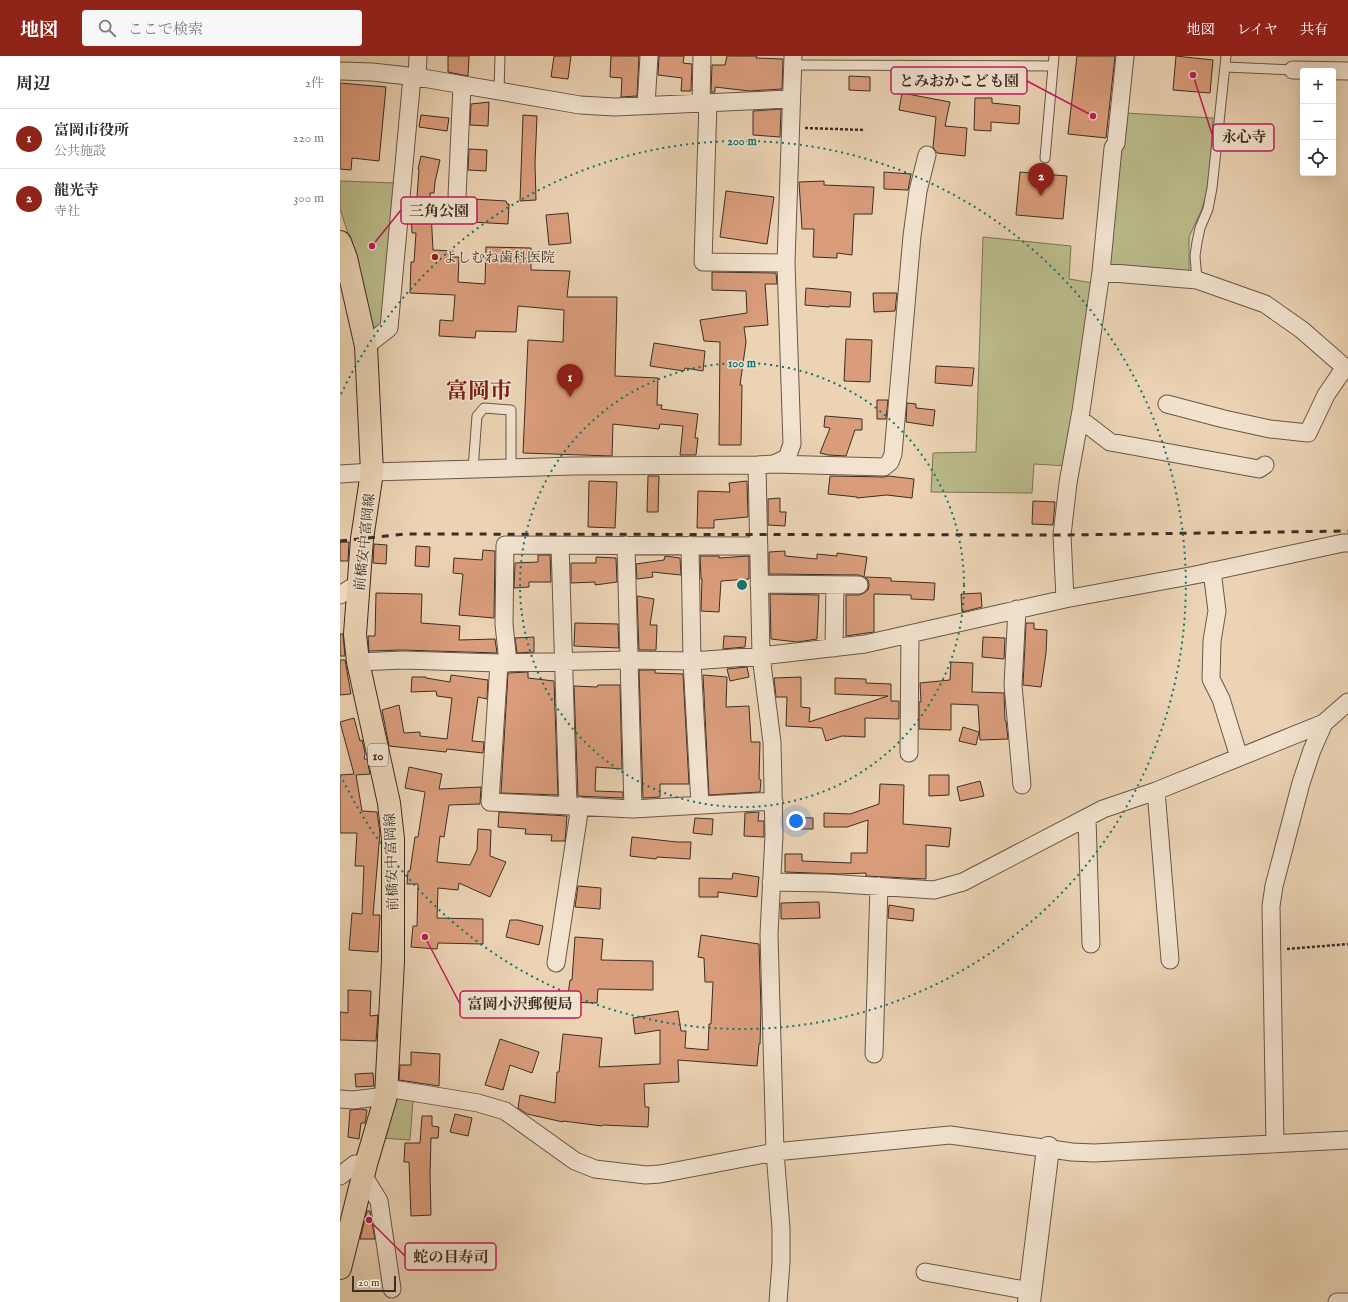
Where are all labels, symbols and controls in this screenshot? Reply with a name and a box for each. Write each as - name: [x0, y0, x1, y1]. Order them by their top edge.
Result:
- search box: [82, 10, 362, 46]
- icon: search: [96, 17, 118, 39]
- text: 地図: [20, 19, 58, 43]
- text: ここで検索: [128, 20, 203, 39]
- text: 地図: [1187, 21, 1215, 39]
- text: レイヤ: [1237, 21, 1278, 39]
- text: 共有: [1300, 21, 1328, 39]
- callout: とみおかこども園: [891, 67, 1027, 94]
- map controls: [1300, 68, 1336, 176]
- button: +: [1300, 68, 1336, 104]
- text: とみおかこども園: [899, 72, 1019, 91]
- text: 周辺: [16, 74, 50, 95]
- text: 2件: [305, 75, 324, 92]
- button: −: [1300, 104, 1336, 140]
- text: 富岡市役所: [54, 121, 129, 140]
- callout: 永心寺: [1213, 124, 1274, 151]
- text: 永心寺: [1221, 128, 1267, 147]
- text: 1: [27, 130, 31, 147]
- text: 220 m: [293, 130, 324, 147]
- text: 200 m: [727, 134, 757, 149]
- button: locate: [1300, 140, 1336, 176]
- text: 公共施設: [54, 143, 106, 160]
- pin: 2: [1028, 163, 1054, 196]
- text: 龍光寺: [54, 181, 99, 200]
- text: 2: [26, 190, 32, 207]
- text: 300 m: [293, 190, 324, 207]
- callout: 三角公園: [401, 197, 477, 224]
- text: 三角公園: [409, 202, 469, 221]
- text: 寺社: [54, 203, 80, 220]
- place label: よしむね歯科医院: [443, 249, 555, 267]
- marker: よしむね歯科医院: [430, 252, 440, 262]
- text: 100 m: [728, 356, 757, 371]
- pin: 1: [557, 364, 583, 397]
- district label: 富岡市: [446, 378, 512, 406]
- street label: 前橋安中富岡線: [351, 492, 379, 592]
- centre of rings: [735, 578, 749, 592]
- road number: 10: [368, 744, 388, 766]
- your location: [786, 811, 806, 831]
- street label: 前橋安中富岡線: [381, 813, 403, 911]
- callout: 富岡小沢郵便局: [460, 991, 581, 1018]
- text: 富岡小沢郵便局: [467, 995, 573, 1014]
- callout: 蛇の目寿司: [405, 1243, 496, 1270]
- text: 蛇の目寿司: [413, 1248, 489, 1267]
- scale bar: [352, 1274, 396, 1293]
- text: 20 m: [358, 1276, 379, 1290]

